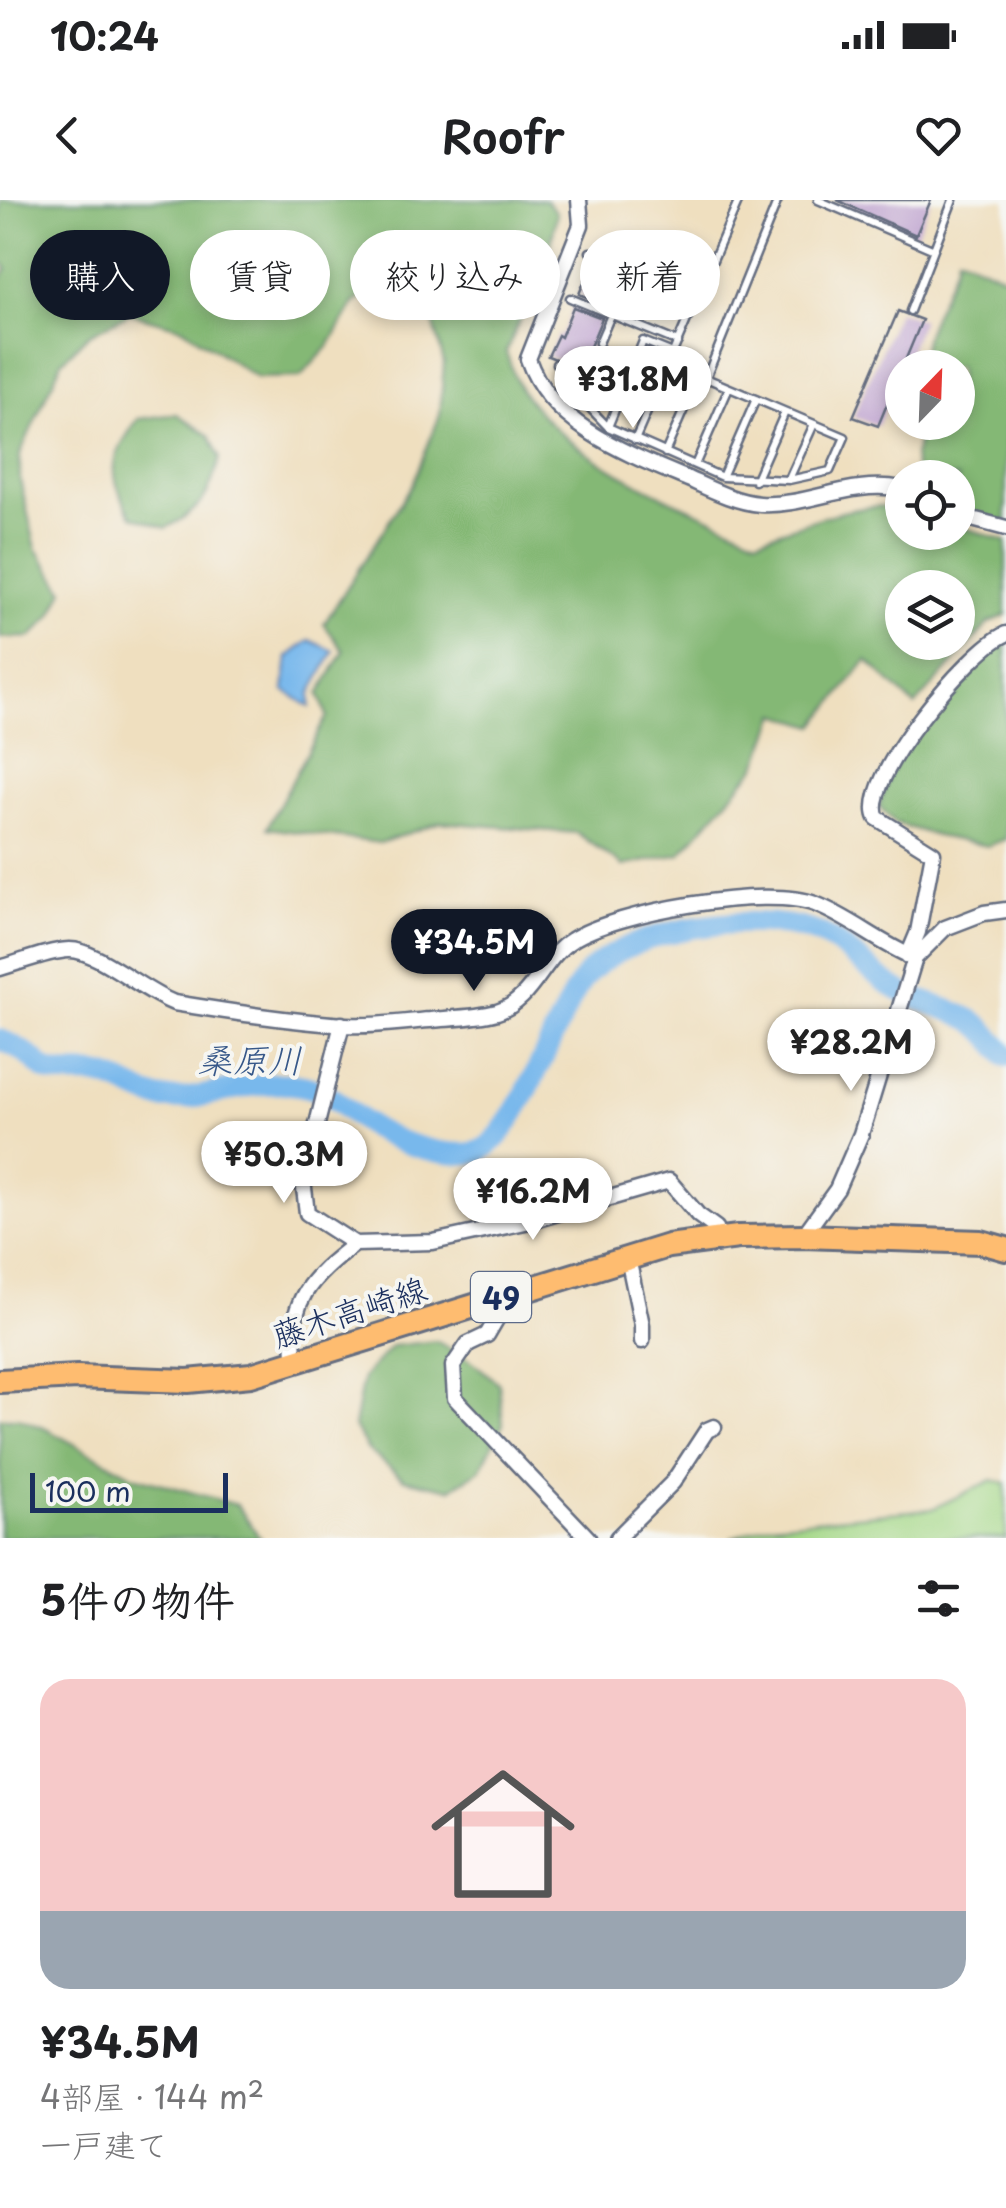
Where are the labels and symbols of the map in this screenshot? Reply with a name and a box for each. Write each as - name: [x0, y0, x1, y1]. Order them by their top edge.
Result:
- pin: ¥31.8M: [552, 346, 714, 431]
- north arrow: [885, 350, 975, 440]
- pin: ¥34.5M: [393, 909, 555, 994]
- pin: ¥28.2M: [770, 1009, 932, 1094]
- water label: 桑原川: [197, 1032, 303, 1085]
- pin: ¥50.3M: [203, 1121, 365, 1206]
- pin: ¥16.2M: [452, 1158, 614, 1243]
- street label: 藤木高崎線: [265, 1263, 433, 1359]
- road number: 49: [471, 1272, 531, 1322]
- scale bar: [30, 1468, 228, 1512]

